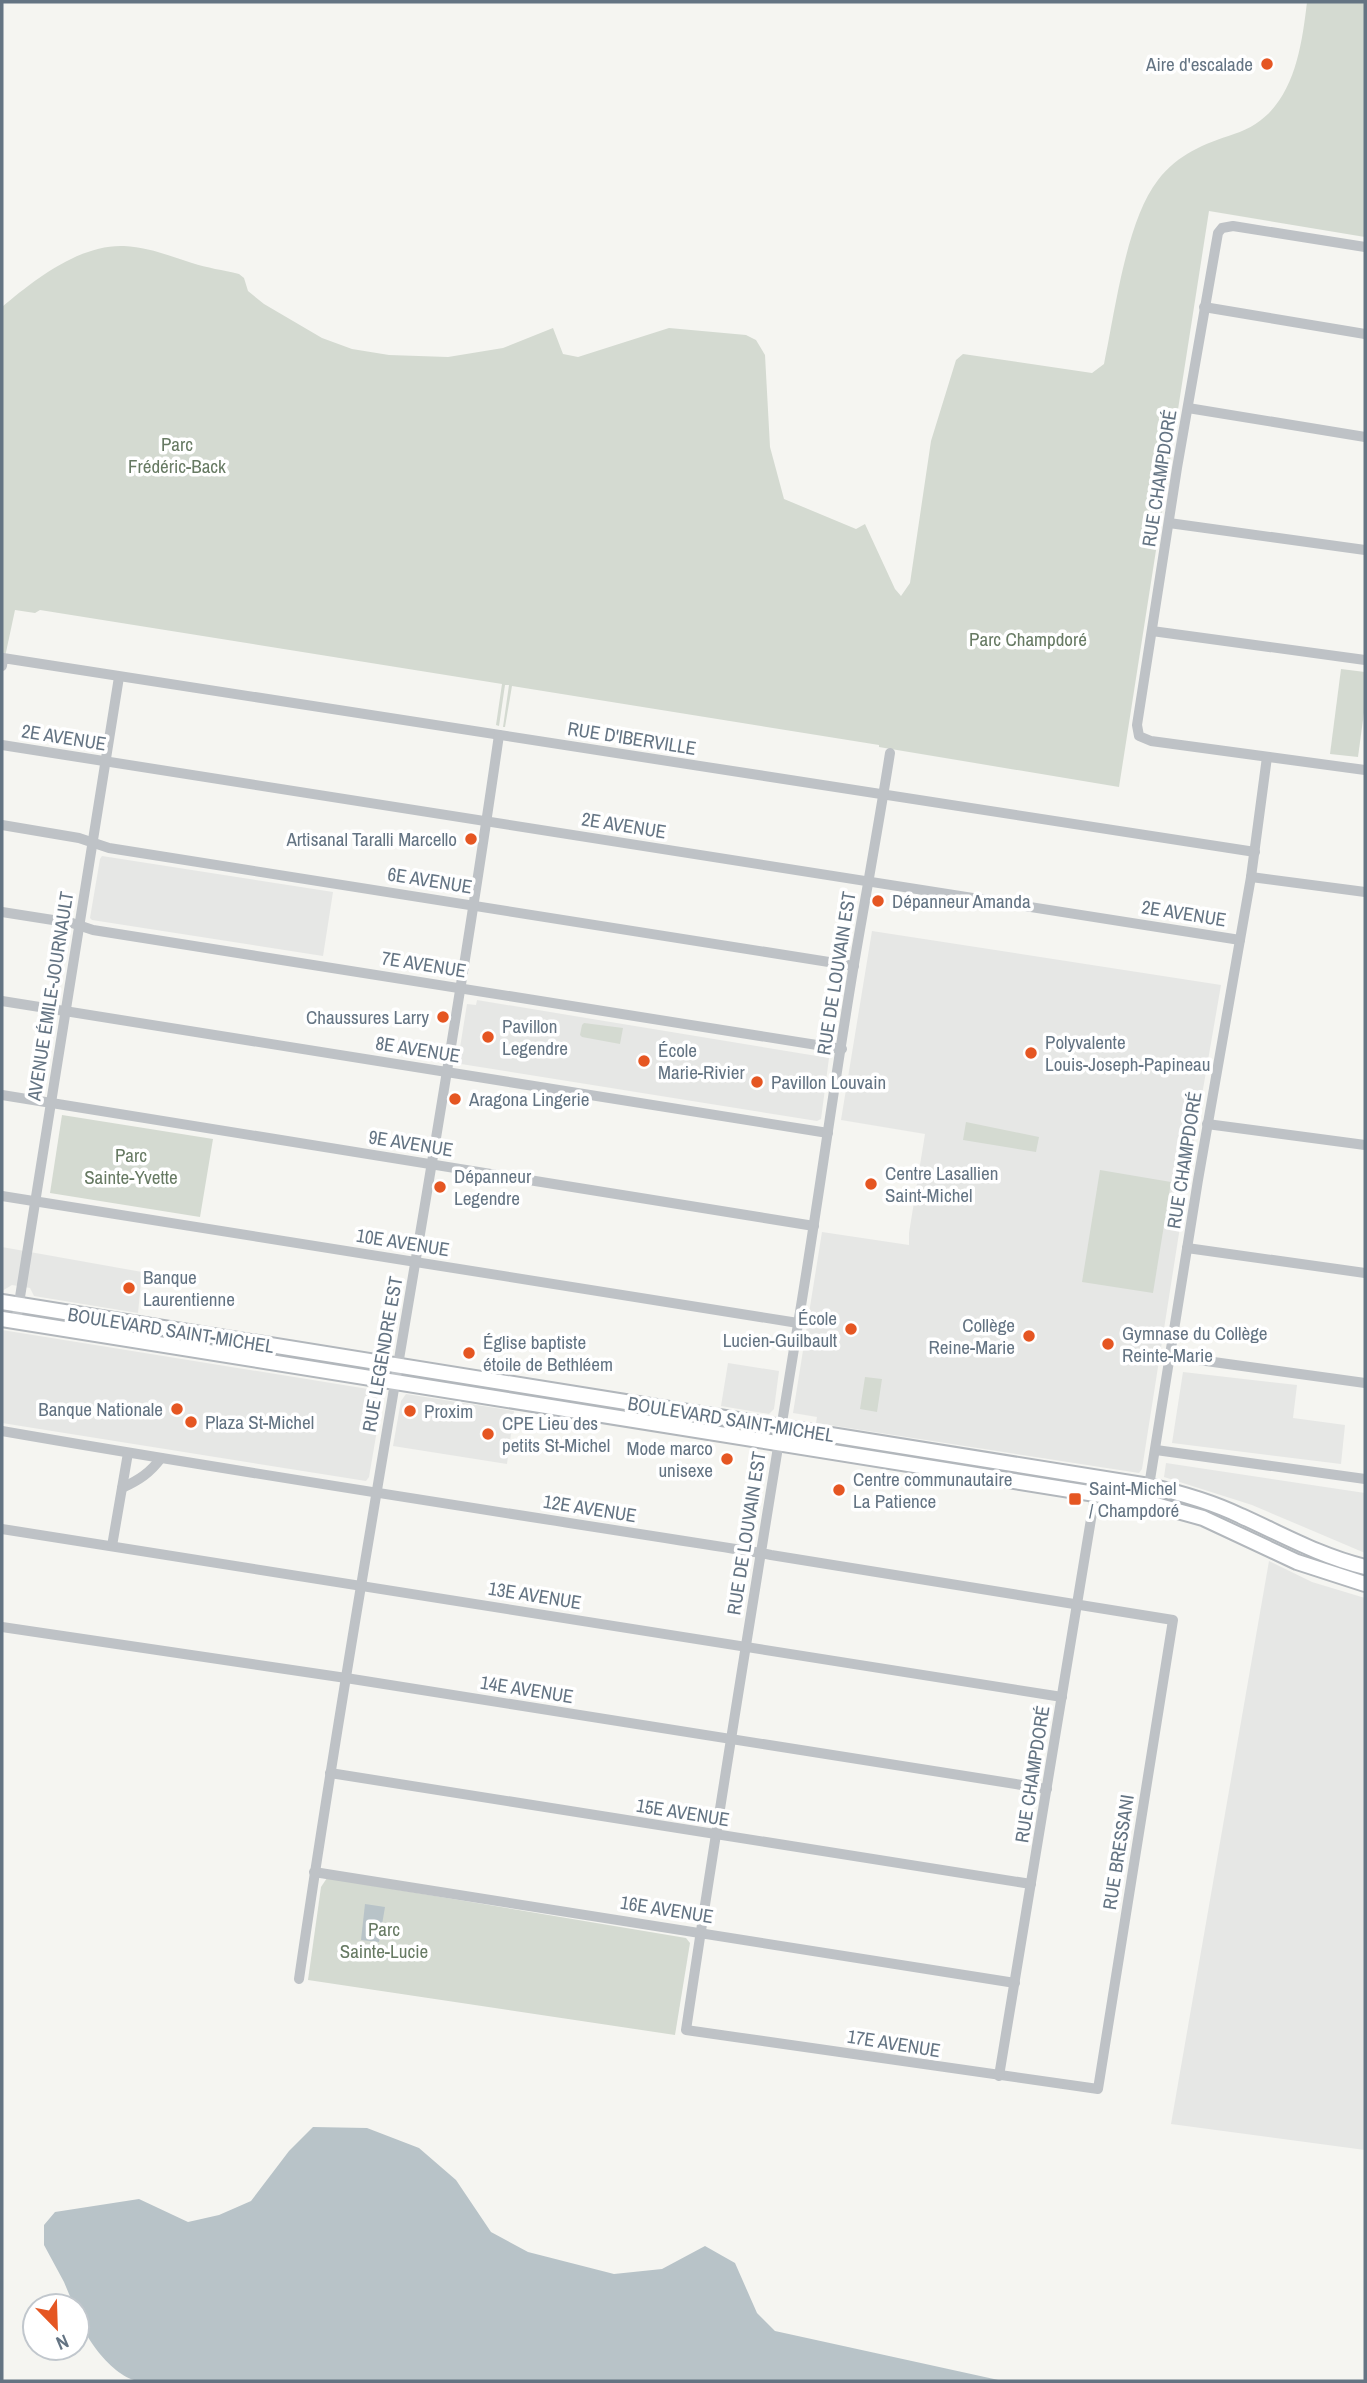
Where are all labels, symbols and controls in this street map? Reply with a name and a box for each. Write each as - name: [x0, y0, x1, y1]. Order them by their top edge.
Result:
- place label: Aire d'escalade: [1145, 51, 1253, 77]
- marker: Aire d'escalade: [1259, 56, 1275, 72]
- street label: RUE CHAMPDORÉ: [1135, 408, 1183, 548]
- park label: Parc Frédéric-Back: [128, 431, 226, 479]
- park label: Parc Champdoré: [969, 626, 1087, 652]
- street label: RUE D'IBERVILLE: [566, 715, 698, 761]
- street label: 2E AVENUE: [20, 717, 108, 757]
- street label: 2E AVENUE: [580, 805, 668, 845]
- place label: Artisanal Taralli Marcello: [285, 826, 457, 852]
- marker: Artisanal Taralli Marcello: [463, 831, 479, 847]
- street label: 6E AVENUE: [386, 860, 474, 900]
- place label: Dépanneur Amanda: [892, 888, 1031, 914]
- street label: AVENUE ÉMILE-JOURNAULT: [20, 889, 79, 1103]
- street label: RUE DE LOUVAIN EST: [810, 889, 862, 1057]
- marker: Dépanneur Amanda: [870, 893, 886, 909]
- street label: 2E AVENUE: [1140, 893, 1228, 933]
- street label: 7E AVENUE: [380, 944, 468, 984]
- place label: Chaussures Larry: [306, 1004, 429, 1030]
- marker: Chaussures Larry: [435, 1009, 451, 1025]
- place label: Pavillon Legendre: [502, 1013, 568, 1061]
- street label: 8E AVENUE: [374, 1029, 462, 1069]
- marker: Pavillon Legendre: [480, 1029, 496, 1045]
- place label: Polyvalente Louis-Joseph-Papineau: [1045, 1029, 1210, 1077]
- place label: École Marie-Rivier: [658, 1037, 745, 1085]
- marker: Polyvalente Louis-Joseph-Papineau: [1023, 1045, 1039, 1061]
- marker: École Marie-Rivier: [636, 1053, 652, 1069]
- place label: Pavillon Louvain: [771, 1069, 886, 1095]
- marker: Pavillon Louvain: [749, 1074, 765, 1090]
- place label: Aragona Lingerie: [468, 1086, 589, 1112]
- street label: RUE CHAMPDORÉ: [1160, 1090, 1208, 1230]
- marker: Aragona Lingerie: [447, 1091, 463, 1107]
- street label: 9E AVENUE: [367, 1123, 455, 1163]
- park label: Parc Sainte-Yvette: [84, 1142, 178, 1190]
- place label: Centre Lasallien Saint-Michel: [885, 1160, 998, 1208]
- place label: Dépanneur Legendre: [454, 1163, 532, 1211]
- marker: Centre Lasallien Saint-Michel: [863, 1176, 879, 1192]
- marker: Dépanneur Legendre: [432, 1179, 448, 1195]
- street label: 10E AVENUE: [354, 1222, 452, 1262]
- place label: Banque Laurentienne: [143, 1264, 235, 1312]
- street label: RUE LEGENDRE EST: [356, 1274, 409, 1434]
- marker: Banque Laurentienne: [121, 1280, 137, 1296]
- street label: BOULEVARD SAINT-MICHEL: [66, 1301, 276, 1359]
- place label: École Lucien-Guilbault: [723, 1305, 838, 1353]
- place label: Collège Reine-Marie: [928, 1312, 1015, 1360]
- place label: Gymnase du Collège Reinte-Marie: [1122, 1320, 1267, 1368]
- marker: École Lucien-Guilbault: [843, 1321, 859, 1337]
- marker: Collège Reine-Marie: [1021, 1328, 1037, 1344]
- place label: Église baptiste étoile de Bethléem: [483, 1329, 613, 1377]
- marker: Gymnase du Collège Reinte-Marie: [1100, 1336, 1116, 1352]
- marker: Église baptiste étoile de Bethléem: [461, 1345, 477, 1361]
- street label: BOULEVARD SAINT-MICHEL: [626, 1390, 836, 1448]
- place label: Banque Nationale: [38, 1396, 163, 1422]
- place label: Proxim: [424, 1398, 473, 1424]
- marker: Banque Nationale: [169, 1401, 185, 1417]
- marker: Proxim: [402, 1403, 418, 1419]
- place label: Plaza St-Michel: [205, 1409, 314, 1435]
- place label: CPE Lieu des petits St-Michel: [502, 1410, 610, 1458]
- marker: Plaza St-Michel: [183, 1414, 199, 1430]
- marker: CPE Lieu des petits St-Michel: [480, 1426, 496, 1442]
- place label: Mode marco unisexe: [626, 1435, 713, 1483]
- street label: RUE DE LOUVAIN EST: [720, 1449, 772, 1617]
- marker: Mode marco unisexe: [719, 1451, 735, 1467]
- place label: Centre communautaire La Patience: [853, 1466, 1012, 1514]
- place label: Saint-Michel / Champdoré: [1089, 1475, 1179, 1523]
- marker: Centre communautaire La Patience: [831, 1482, 847, 1498]
- street label: 12E AVENUE: [541, 1488, 639, 1528]
- marker: Saint-Michel / Champdoré: [1067, 1491, 1083, 1507]
- street label: 13E AVENUE: [486, 1575, 584, 1615]
- street label: 14E AVENUE: [478, 1669, 576, 1709]
- street label: RUE CHAMPDORÉ: [1008, 1704, 1056, 1844]
- street label: 15E AVENUE: [634, 1792, 732, 1832]
- street label: RUE BRESSANI: [1096, 1793, 1140, 1911]
- street label: 16E AVENUE: [618, 1889, 716, 1929]
- park label: Parc Sainte-Lucie: [340, 1916, 428, 1964]
- street label: 17E AVENUE: [845, 2023, 943, 2063]
- north arrow: [21, 2292, 91, 2362]
- text: N: [52, 2328, 73, 2357]

